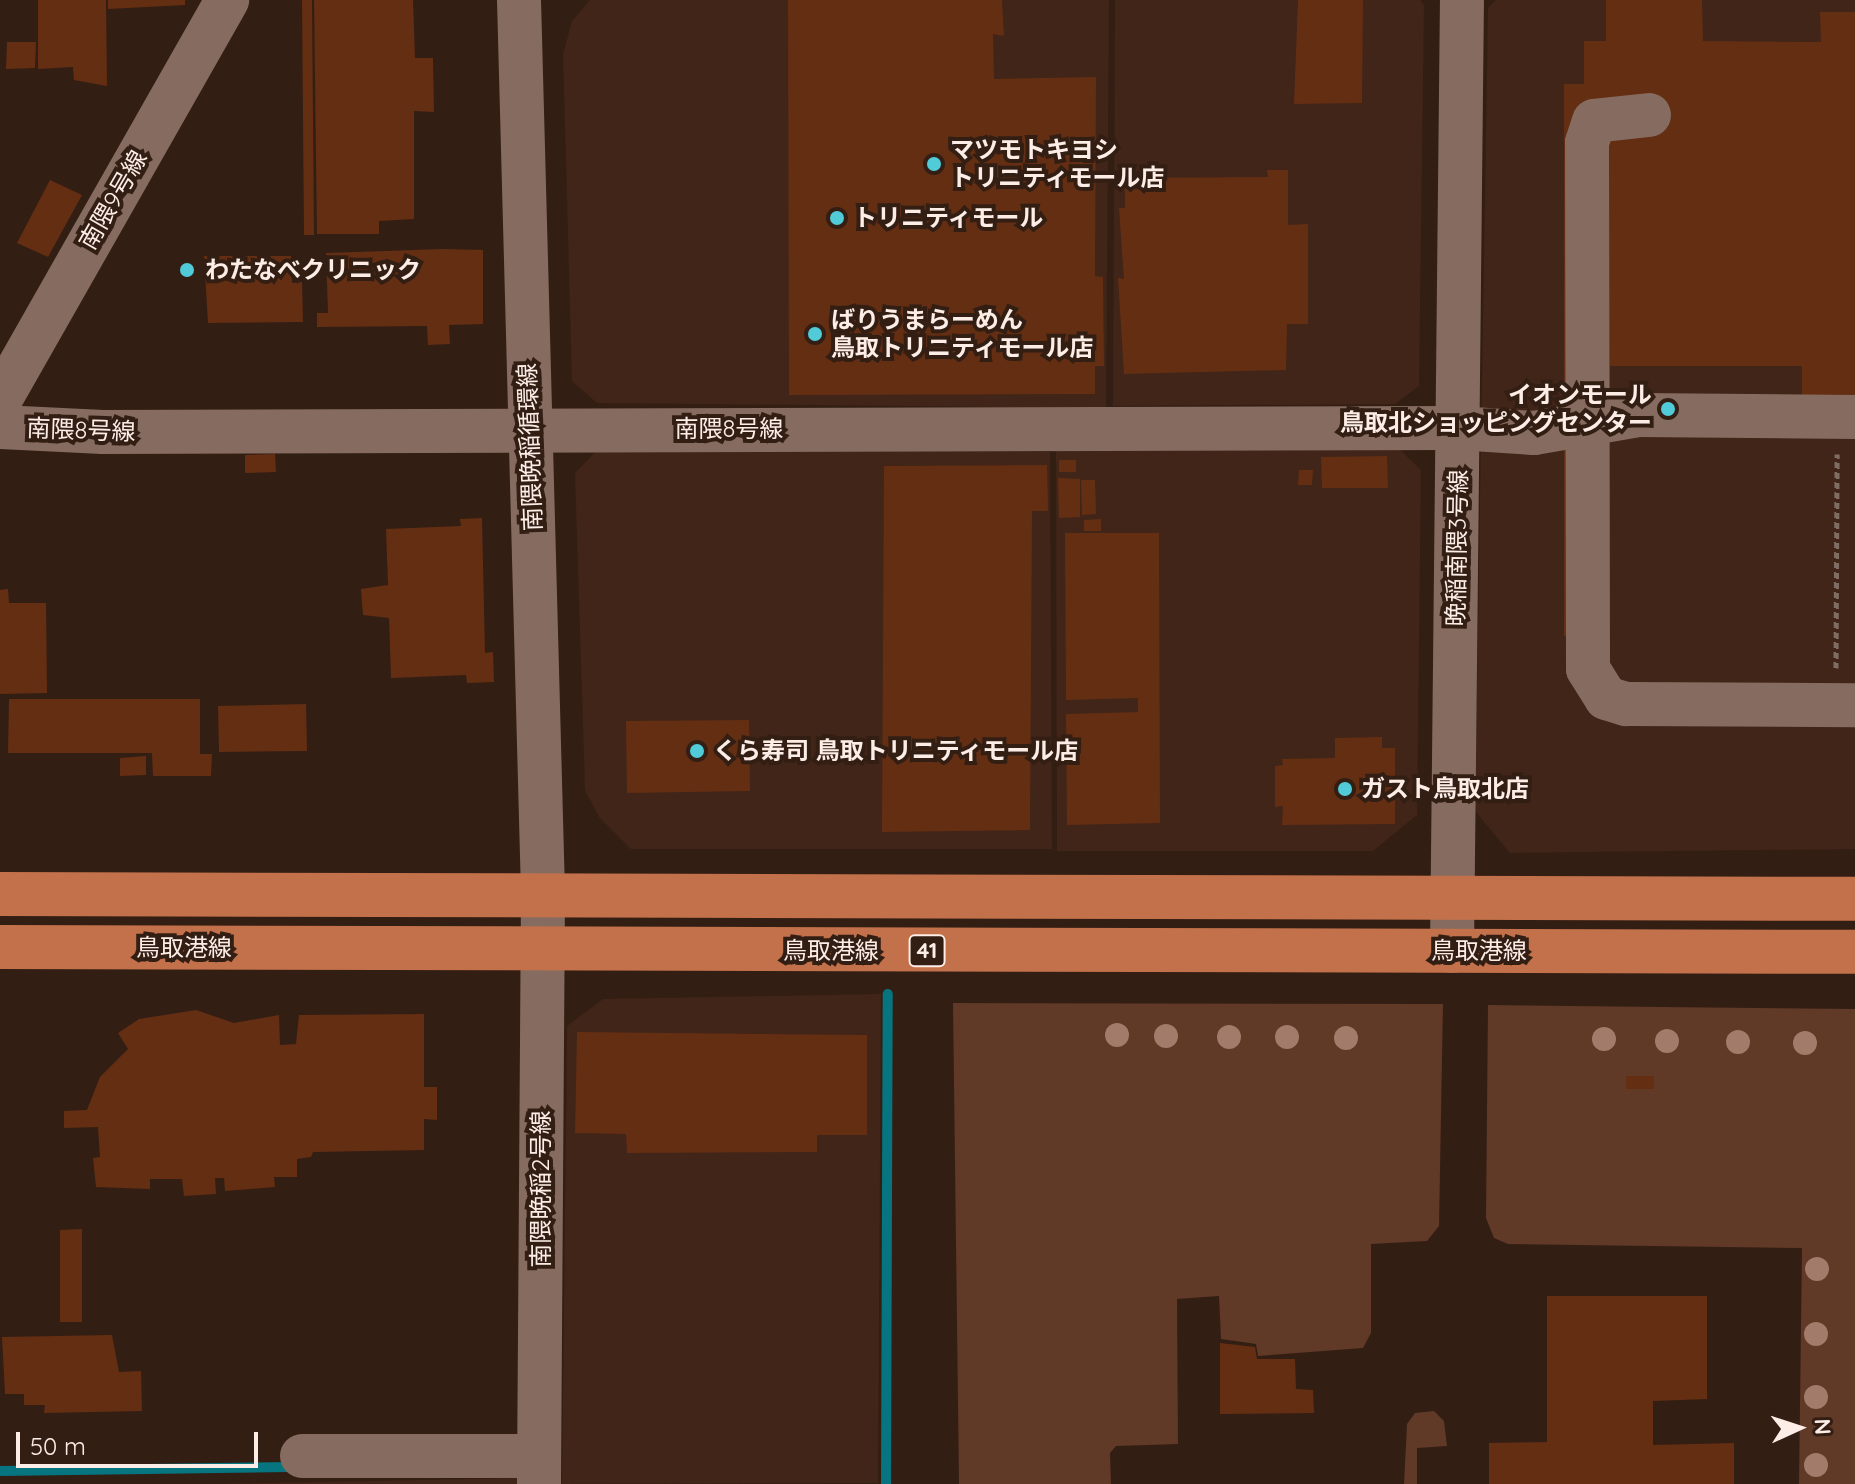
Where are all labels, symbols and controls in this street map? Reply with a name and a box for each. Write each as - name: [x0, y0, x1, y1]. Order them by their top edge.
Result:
- place label: マツモトキヨシ トリニティモール店: [950, 136, 1166, 192]
- street label: 南隈9号線: [73, 145, 153, 255]
- marker: マツモトキヨシ トリニティモール店: [925, 155, 943, 173]
- place label: トリニティモール: [853, 204, 1045, 232]
- marker: トリニティモール: [828, 209, 846, 227]
- place label: わたなべクリニック: [205, 256, 421, 284]
- marker: わたなべクリニック: [176, 259, 198, 281]
- place label: ばりうまらーめん 鳥取トリニティモール店: [831, 306, 1095, 362]
- marker: ばりうまらーめん 鳥取トリニティモール店: [806, 325, 824, 343]
- street label: 南隈晩稲循環線: [513, 363, 547, 531]
- place label: イオンモール 鳥取北ショッピングセンター: [1340, 381, 1652, 437]
- marker: イオンモール 鳥取北ショッピングセンター: [1659, 400, 1677, 418]
- street label: 南隈8号線: [26, 414, 136, 446]
- street label: 南隈8号線: [675, 415, 783, 443]
- street label: 晩稲南隈3号線: [1441, 469, 1473, 627]
- place label: くら寿司 鳥取トリニティモール店: [713, 737, 1080, 765]
- marker: くら寿司 鳥取トリニティモール店: [688, 742, 706, 760]
- place label: ガスト鳥取北店: [1361, 775, 1529, 803]
- marker: ガスト鳥取北店: [1336, 780, 1354, 798]
- road number: 41: [907, 933, 947, 969]
- street label: 鳥取港線: [136, 934, 232, 962]
- street label: 鳥取港線: [783, 937, 879, 965]
- street label: 鳥取港線: [1431, 937, 1527, 965]
- street label: 南隈晩稲2号線: [527, 1110, 555, 1268]
- north arrow: [1759, 1388, 1839, 1468]
- scale bar: [20, 1416, 262, 1466]
- text: N: [1809, 1418, 1837, 1436]
- text: 50 m: [30, 1431, 86, 1461]

